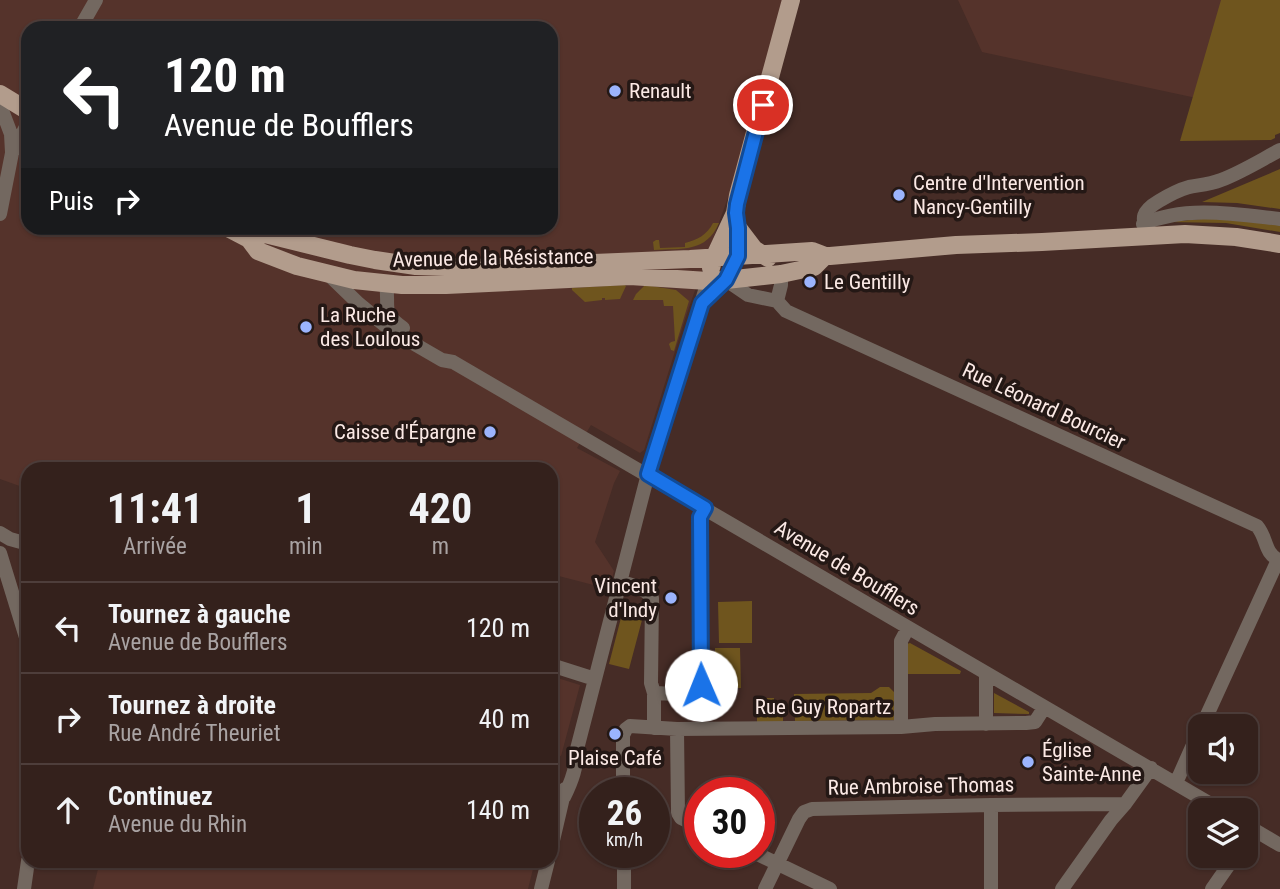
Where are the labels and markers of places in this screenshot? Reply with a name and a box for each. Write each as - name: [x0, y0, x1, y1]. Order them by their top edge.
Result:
- pin: [733, 75, 793, 135]
- place label: Renault: [629, 79, 691, 103]
- marker: Renault: [607, 83, 623, 99]
- place label: Centre d'Intervention Nancy-Gentilly: [913, 171, 1085, 219]
- marker: Centre d'Intervention Nancy-Gentilly: [891, 187, 907, 203]
- place label: Le Gentilly: [824, 270, 911, 294]
- marker: Le Gentilly: [802, 274, 818, 290]
- place label: La Ruche des Loulous: [320, 303, 420, 351]
- marker: La Ruche des Loulous: [298, 319, 314, 335]
- place label: Caisse d'Épargne: [334, 420, 476, 444]
- marker: Caisse d'Épargne: [482, 424, 498, 440]
- place label: Vincent d'Indy: [594, 574, 657, 622]
- marker: Vincent d'Indy: [663, 590, 679, 606]
- marker: Plaise Café: [607, 726, 623, 742]
- place label: Église Sainte-Anne: [1042, 738, 1142, 786]
- place label: Plaise Café: [568, 746, 662, 770]
- marker: Église Sainte-Anne: [1020, 754, 1036, 770]

